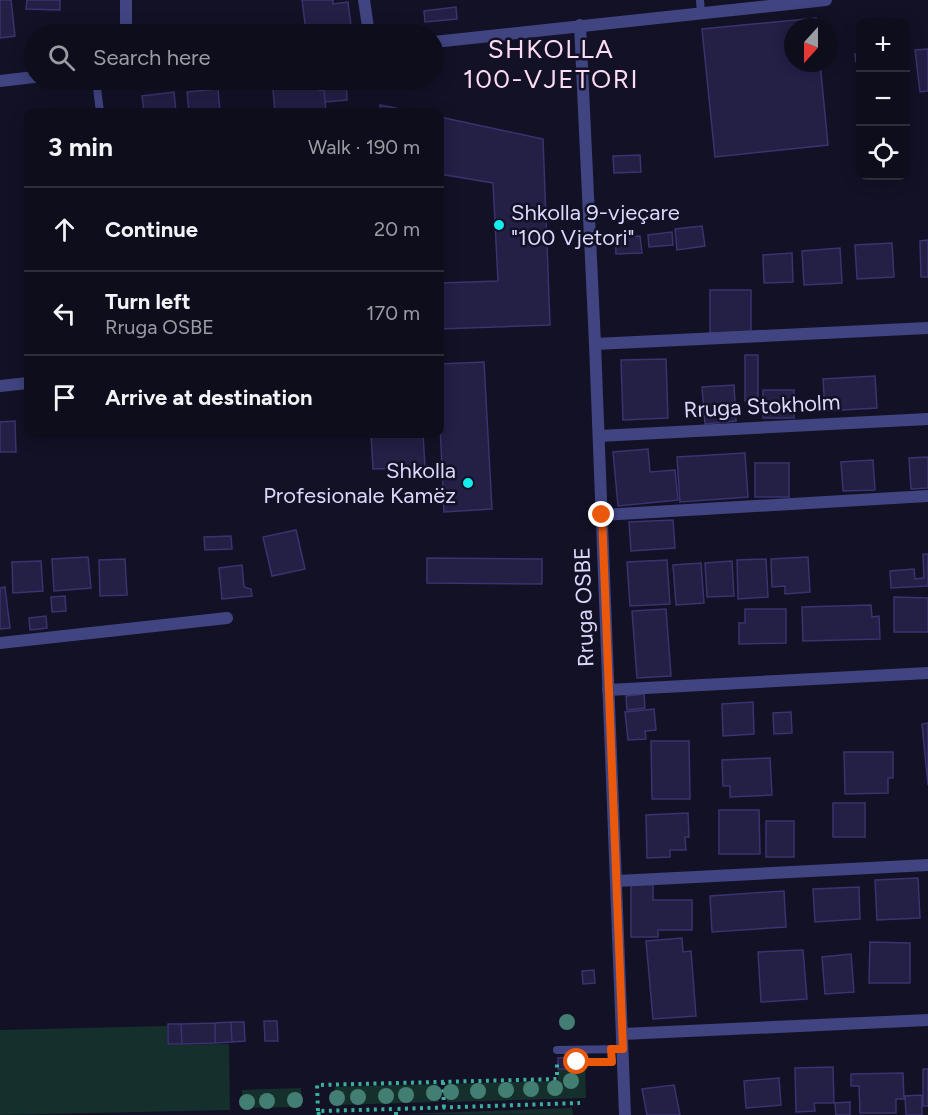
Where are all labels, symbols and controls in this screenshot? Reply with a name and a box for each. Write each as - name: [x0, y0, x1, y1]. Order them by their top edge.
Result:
- north arrow: [784, 18, 838, 72]
- map controls: [856, 18, 910, 180]
- button: +: [856, 18, 910, 72]
- search box: [24, 24, 444, 90]
- district label: SHKOLLA 100-VJETORI: [463, 33, 639, 95]
- icon: search: [45, 41, 78, 74]
- text: Search here: [93, 44, 211, 71]
- button: −: [856, 72, 910, 126]
- button: locate: [856, 126, 910, 180]
- text: 3 min: [48, 131, 113, 163]
- text: Walk · 190 m: [308, 135, 420, 159]
- place label: Shkolla 9-vjeçare "100 Vjetori": [511, 199, 680, 251]
- icon: ahead: [48, 213, 81, 246]
- text: Continue: [105, 216, 198, 243]
- text: 20 m: [374, 217, 420, 241]
- marker: Shkolla 9-vjeçare "100 Vjetori": [492, 218, 506, 232]
- text: Turn left: [105, 288, 191, 315]
- icon: left: [48, 297, 81, 330]
- text: 170 m: [366, 301, 420, 325]
- text: Rruga OSBE: [105, 315, 214, 339]
- icon: arrive: [48, 381, 81, 414]
- text: Arrive at destination: [105, 384, 313, 411]
- street label: Rruga Stokholm: [683, 388, 841, 424]
- place label: Shkolla Profesionale Kamëz: [263, 457, 456, 509]
- marker: Shkolla Profesionale Kamëz: [461, 476, 475, 490]
- route end: [588, 501, 614, 527]
- street label: Rruga OSBE: [568, 547, 600, 667]
- route start: [563, 1048, 589, 1074]

